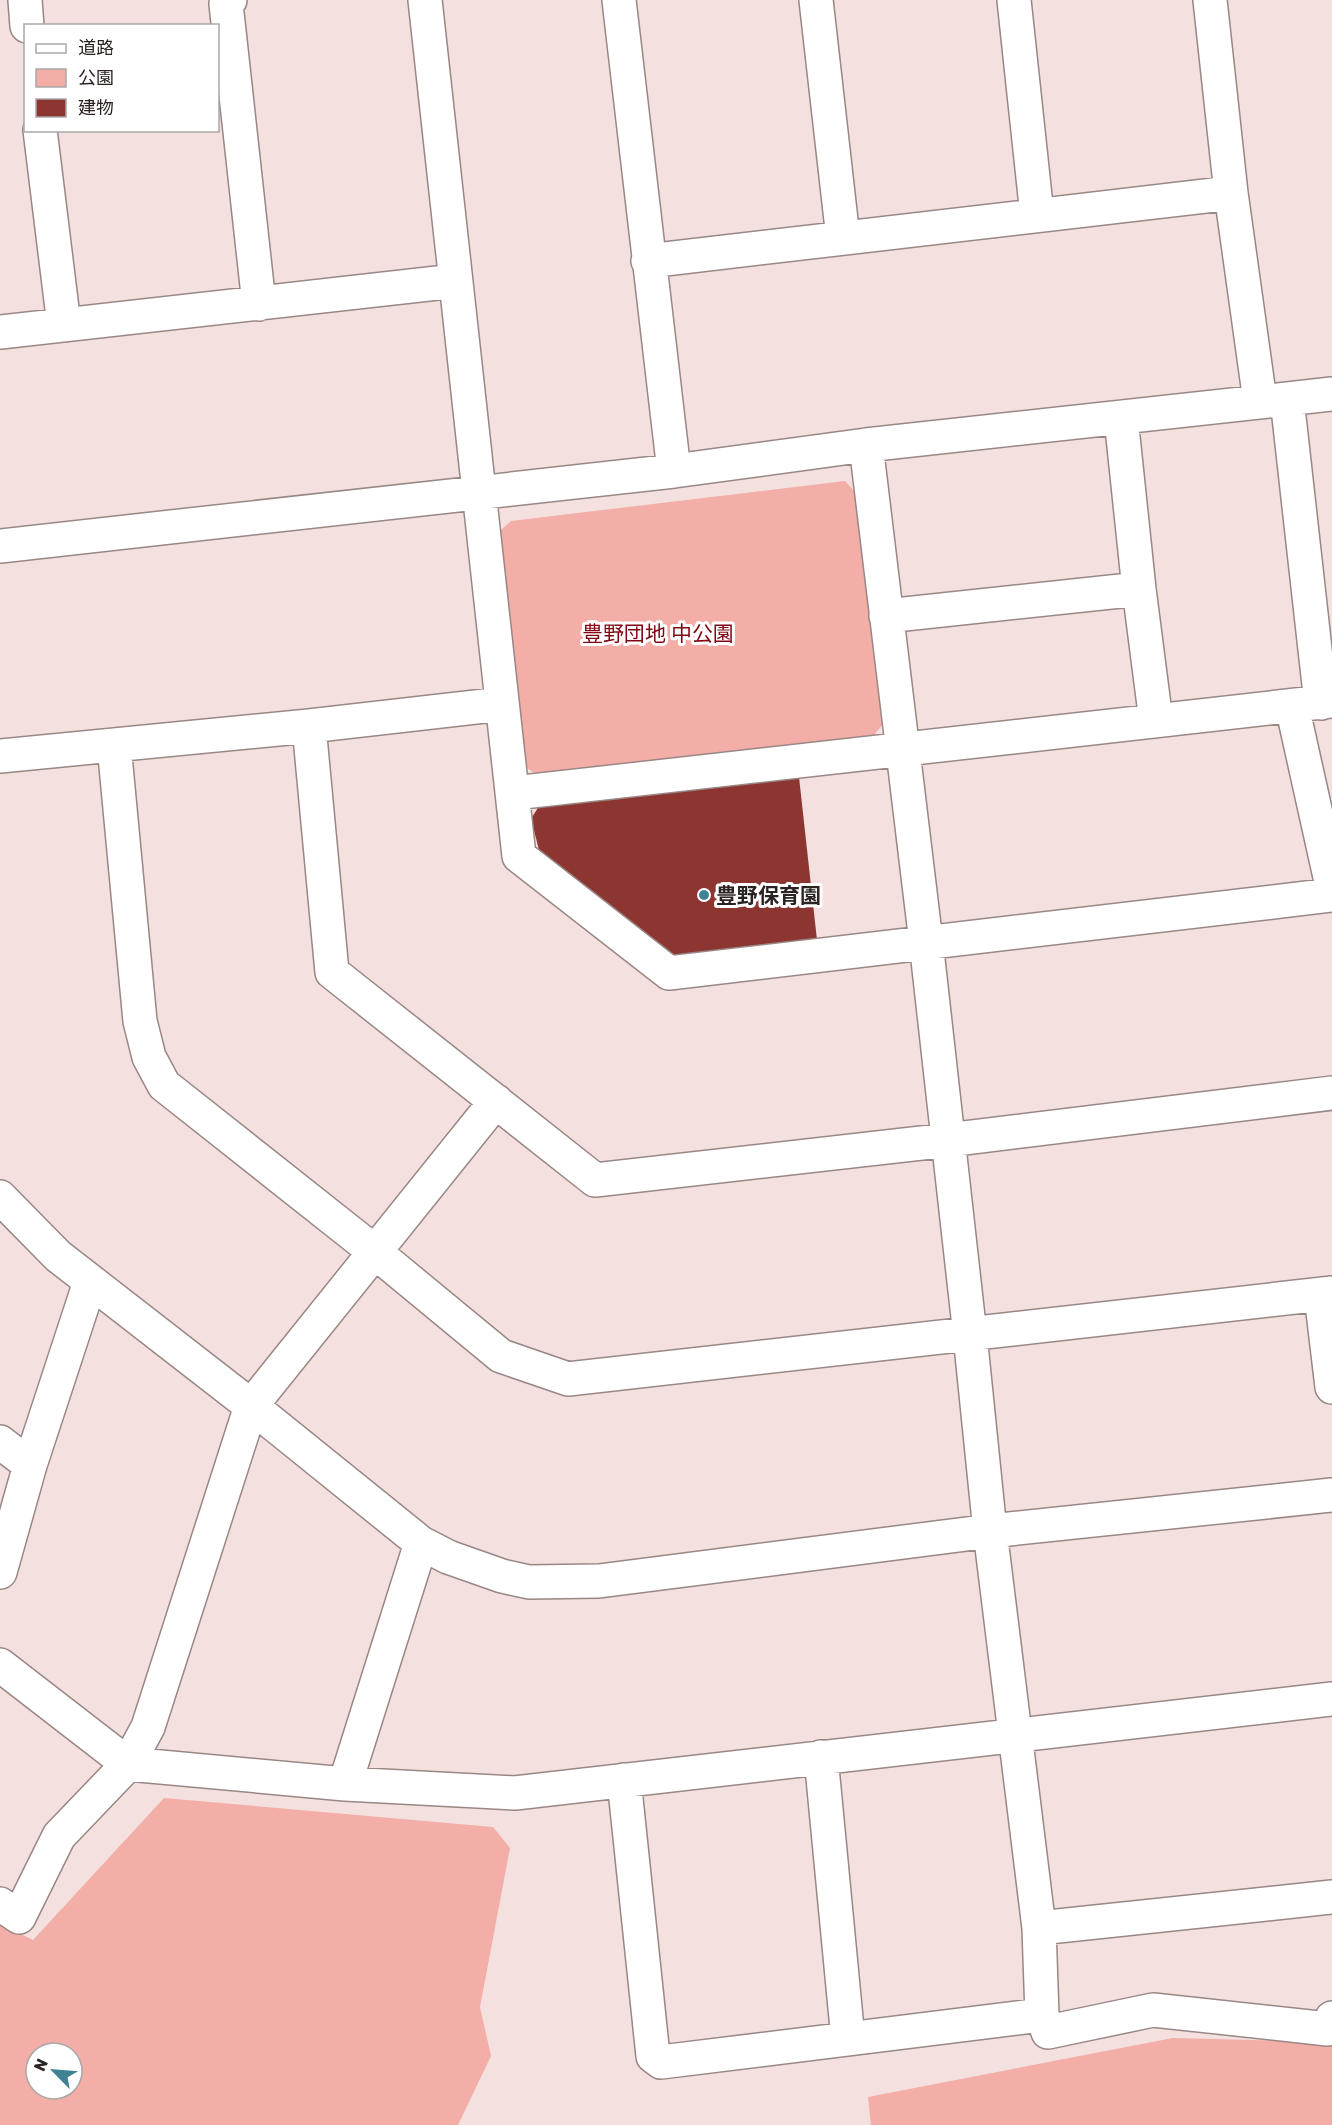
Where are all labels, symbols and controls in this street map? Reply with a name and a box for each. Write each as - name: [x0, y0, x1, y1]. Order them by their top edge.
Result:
- legend: [24, 24, 219, 132]
- text: 道路: [78, 37, 114, 59]
- text: 公園: [78, 67, 114, 89]
- text: 建物: [78, 97, 114, 119]
- park label: 豊野団地 中公園: [582, 621, 734, 646]
- place label: 豊野保育園: [716, 883, 821, 908]
- marker: 豊野保育園: [697, 888, 711, 902]
- north arrow: [24, 2041, 84, 2101]
- text: N: [30, 2056, 52, 2074]

